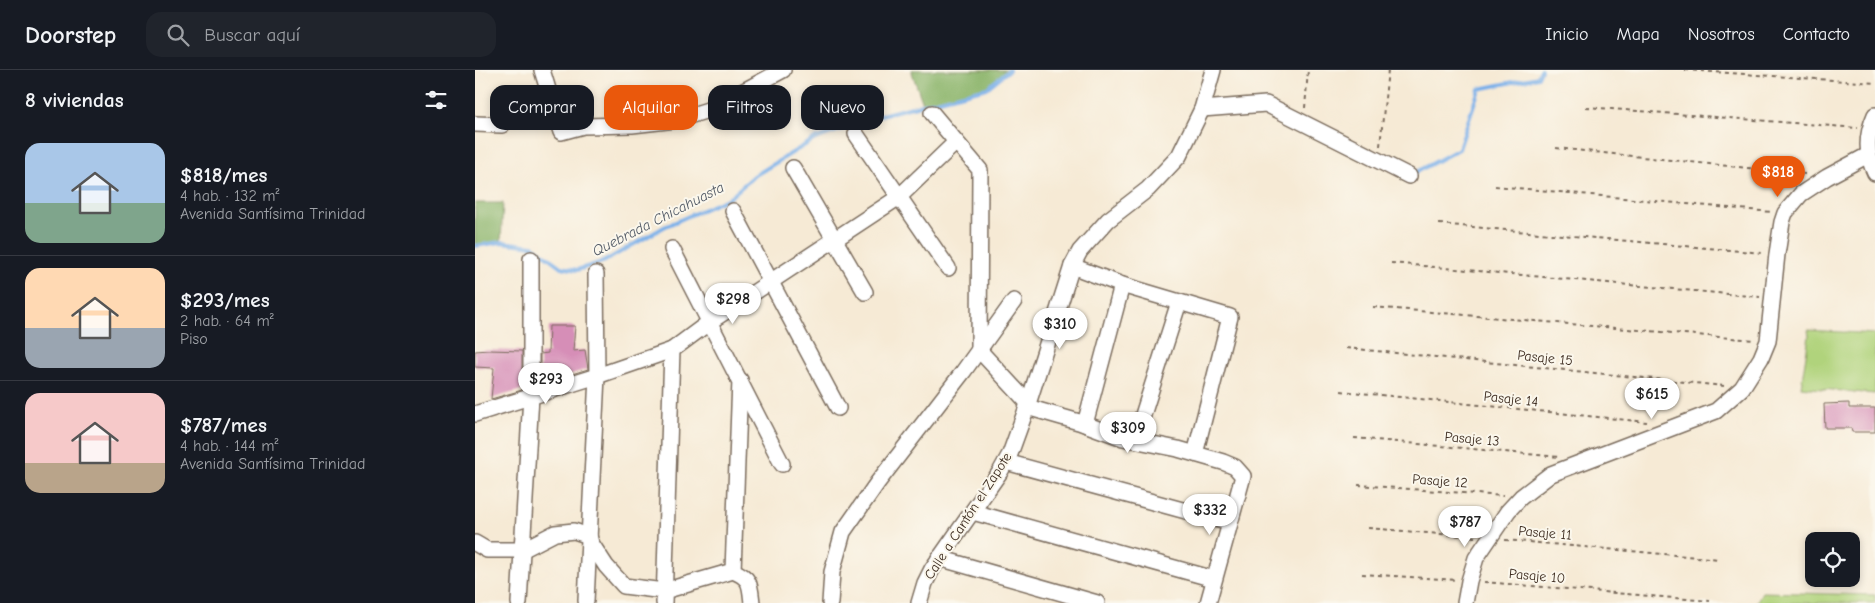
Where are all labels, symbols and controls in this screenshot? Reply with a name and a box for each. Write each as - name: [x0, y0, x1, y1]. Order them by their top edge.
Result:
- search box: [146, 12, 496, 57]
- text: Doorstep: [25, 21, 116, 49]
- icon: search: [164, 21, 192, 49]
- text: Buscar aquí: [204, 24, 300, 46]
- text: Inicio: [1545, 24, 1589, 45]
- text: Mapa: [1617, 24, 1660, 45]
- text: Nosotros: [1688, 24, 1755, 45]
- text: Contacto: [1783, 24, 1850, 45]
- chip: Comprar: [490, 85, 594, 130]
- chip: Alquilar: [604, 85, 698, 130]
- chip: Filtros: [708, 85, 791, 130]
- chip: Nuevo: [801, 85, 884, 130]
- icon: filters: [422, 86, 450, 114]
- text: 8 viviendas: [25, 88, 124, 112]
- pin: $818: [1748, 156, 1808, 198]
- icon: home: [65, 163, 125, 223]
- text: $818/mes: [180, 163, 268, 187]
- text: $818: [1762, 163, 1794, 181]
- water label: Quebrada Chicahuasta: [589, 178, 727, 260]
- text: 4 hab. · 132 m²: [180, 187, 279, 205]
- text: Avenida Santísima Trinidad: [180, 205, 366, 223]
- pin: $298: [703, 282, 763, 325]
- icon: home: [65, 288, 125, 348]
- text: $293/mes: [180, 288, 270, 312]
- text: $298: [716, 290, 750, 308]
- pin: $310: [1030, 308, 1090, 350]
- text: 2 hab. · 64 m²: [180, 312, 274, 330]
- text: $310: [1044, 315, 1076, 333]
- text: Piso: [180, 330, 208, 348]
- street label: Pasaje 15: [1516, 347, 1574, 369]
- pin: $293: [516, 362, 576, 405]
- text: $293: [529, 370, 563, 388]
- pin: $615: [1622, 378, 1682, 420]
- text: $615: [1636, 385, 1668, 403]
- street label: Pasaje 14: [1483, 388, 1539, 410]
- pin: $309: [1098, 412, 1158, 454]
- icon: home: [65, 413, 125, 473]
- text: $787/mes: [180, 413, 267, 437]
- text: $309: [1110, 419, 1146, 437]
- street label: Pasaje 13: [1444, 428, 1500, 450]
- text: 4 hab. · 144 m²: [180, 437, 278, 455]
- street label: Calle a Cantón el Zapote: [921, 449, 1015, 583]
- text: Avenida Santísima Trinidad: [180, 455, 366, 473]
- street label: Pasaje 12: [1412, 471, 1468, 491]
- pin: $332: [1180, 494, 1240, 536]
- text: $332: [1193, 501, 1227, 519]
- pin: $787: [1435, 506, 1495, 548]
- text: $787: [1449, 513, 1481, 531]
- street label: Pasaje 11: [1518, 522, 1572, 544]
- map controls: [1805, 532, 1860, 587]
- button: locate: [1805, 532, 1860, 587]
- street label: Pasaje 10: [1508, 565, 1566, 587]

